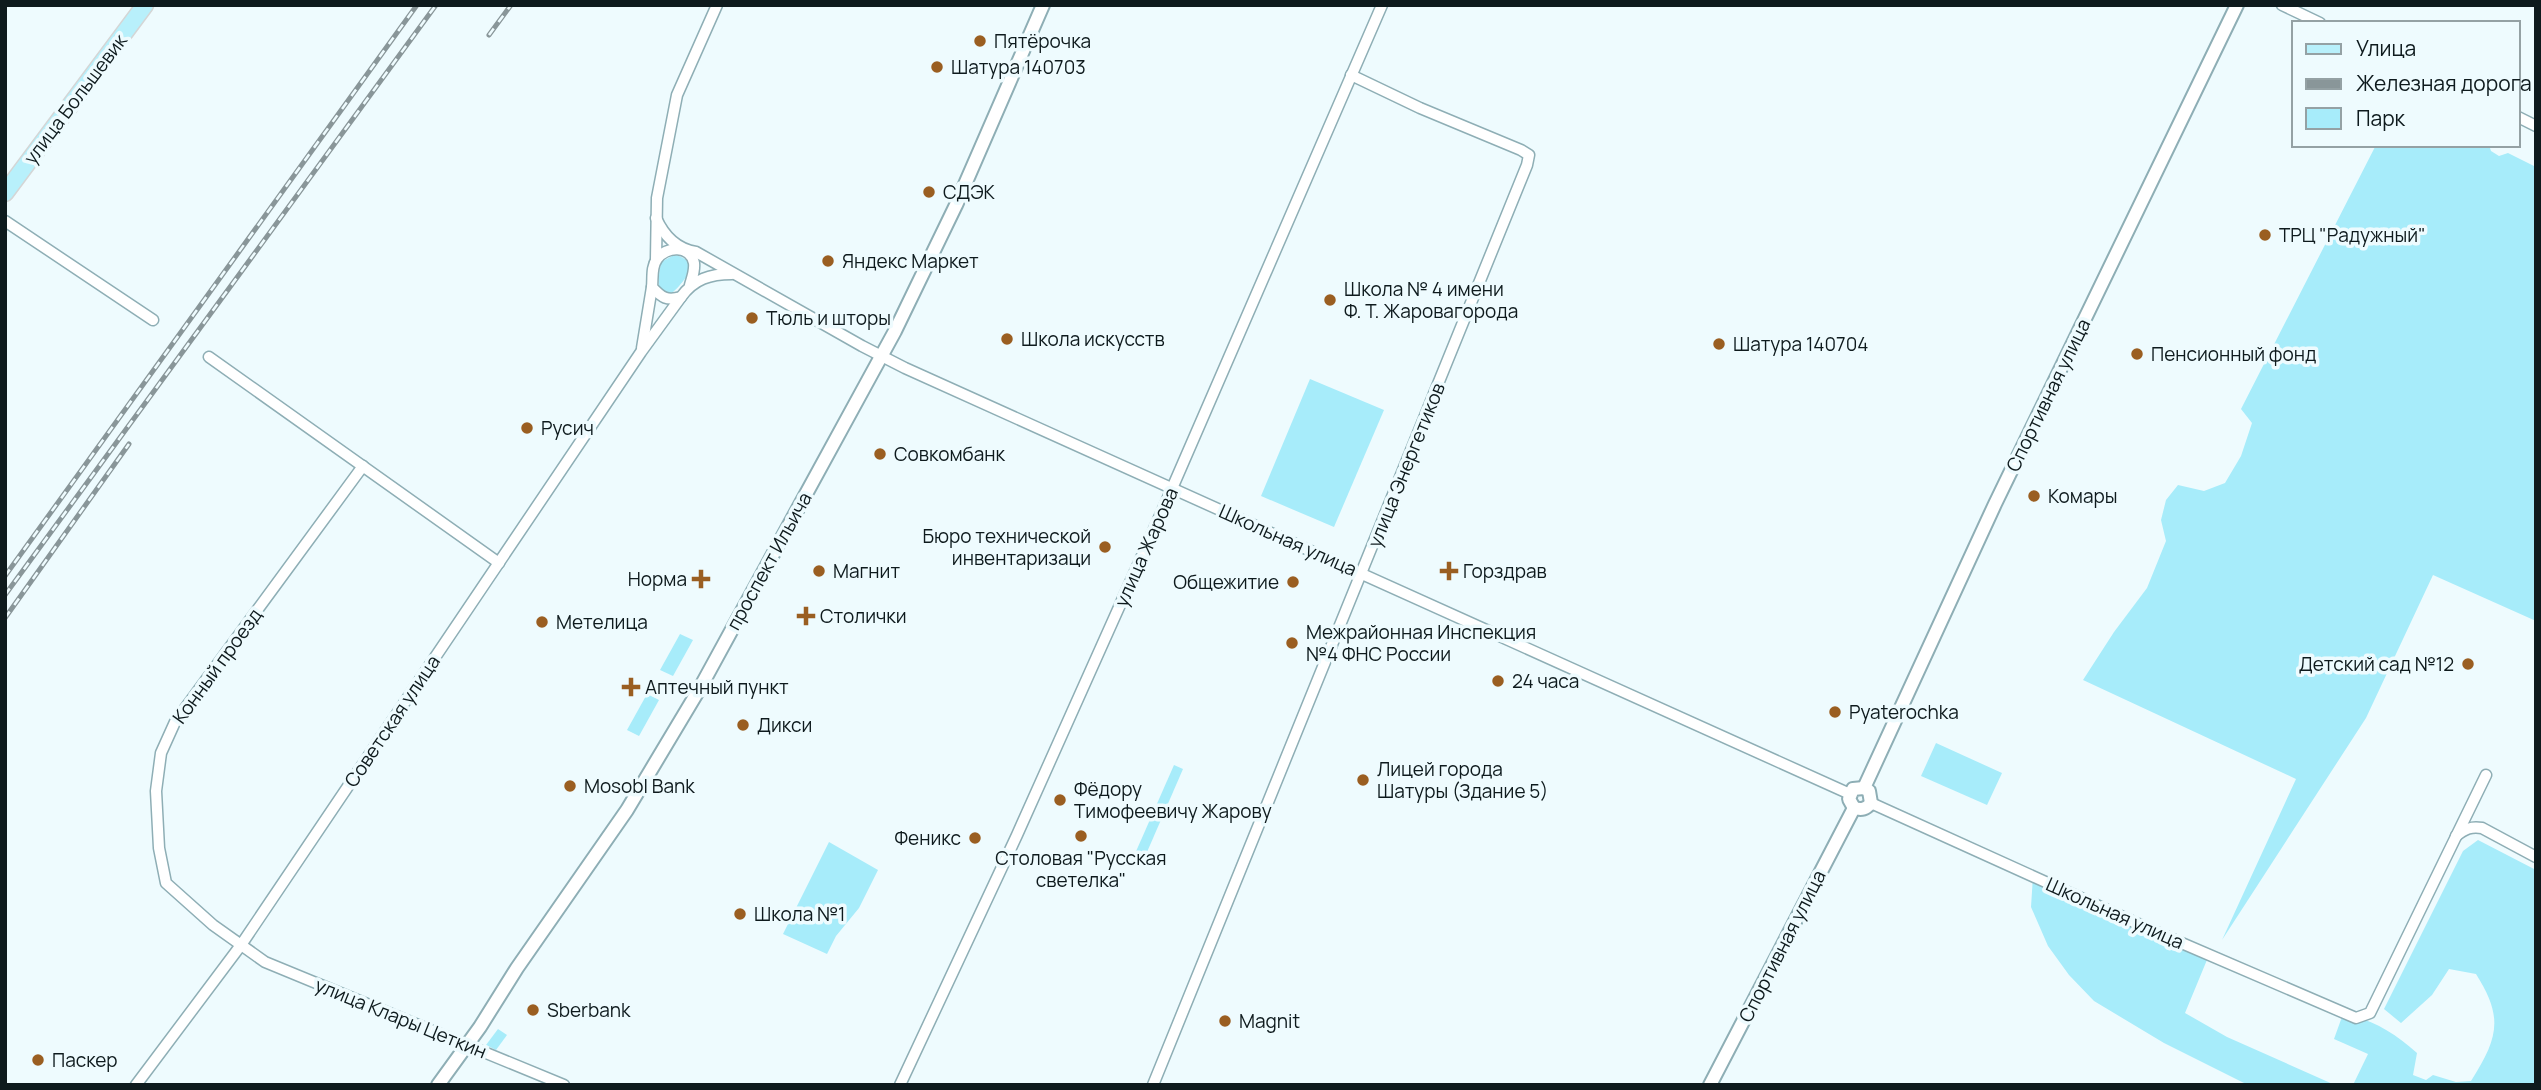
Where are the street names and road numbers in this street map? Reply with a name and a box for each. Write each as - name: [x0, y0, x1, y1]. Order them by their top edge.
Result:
- street label: улица Большевик: [17, 28, 133, 169]
- street label: Спортивная улица: [2000, 314, 2096, 476]
- street label: улица Энергетиков: [1361, 379, 1451, 551]
- street label: улица Жарова: [1108, 483, 1184, 611]
- street label: проспект Ильича: [720, 487, 818, 635]
- street label: Школьная улица: [1215, 498, 1361, 582]
- street label: Конный проезд: [166, 603, 268, 729]
- street label: Советская улица: [338, 650, 446, 792]
- street label: Спортивная улица: [1732, 866, 1832, 1026]
- street label: Школьная улица: [2042, 871, 2188, 955]
- street label: улица Клары Цеткин: [311, 972, 491, 1064]

